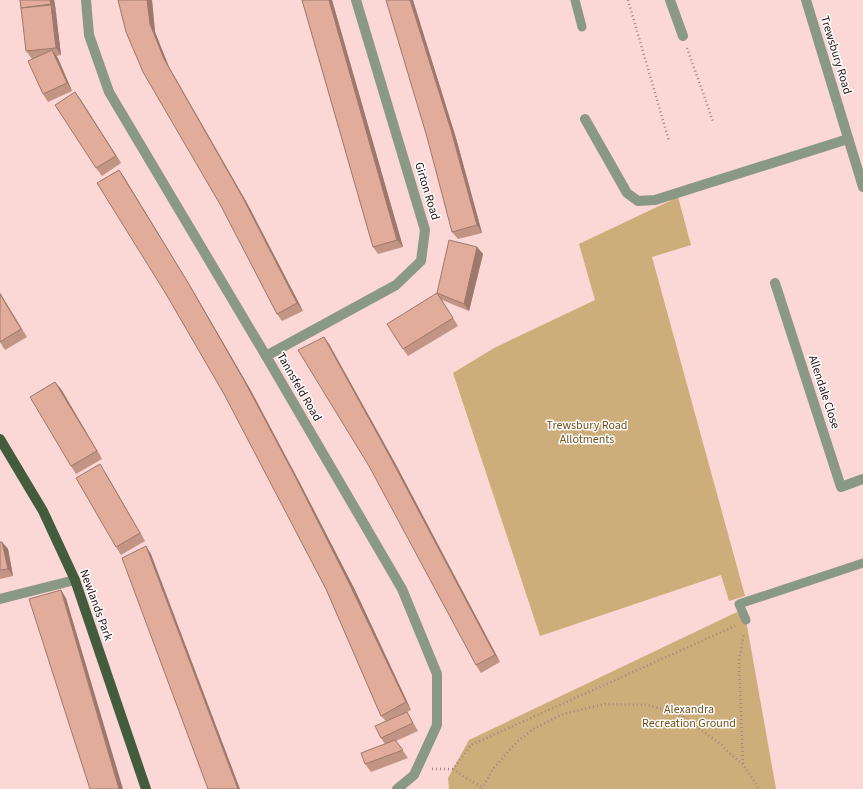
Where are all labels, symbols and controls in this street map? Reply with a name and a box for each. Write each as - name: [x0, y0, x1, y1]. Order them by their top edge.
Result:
- street label: Trewsbury Road: [816, 14, 856, 96]
- street label: Girton Road: [410, 160, 444, 222]
- street label: Tannsfeld Road: [272, 349, 326, 425]
- street label: Allendale Close: [804, 353, 844, 431]
- park label: Trewsbury Road Allotments: [547, 417, 627, 448]
- street label: Newlands Park: [75, 567, 117, 643]
- park label: Alexandra Recreation Ground: [642, 701, 736, 732]

